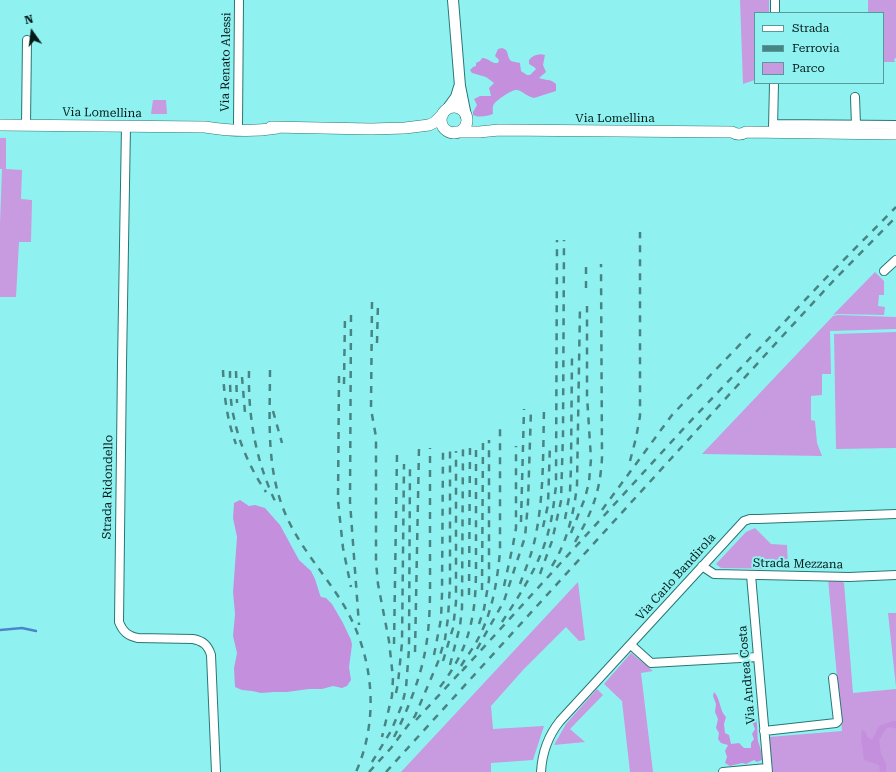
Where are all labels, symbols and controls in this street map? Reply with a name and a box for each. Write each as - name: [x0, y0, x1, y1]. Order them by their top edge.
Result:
- north arrow: [12, 12, 52, 52]
- street label: Via Renato Alessi: [218, 12, 234, 112]
- legend: [754, 12, 884, 84]
- text: N: [23, 13, 35, 27]
- text: Strada: [792, 21, 829, 35]
- text: Ferrovia: [792, 41, 839, 55]
- text: Parco: [792, 61, 825, 75]
- street label: Via Lomellina: [62, 105, 142, 121]
- street label: Via Lomellina: [575, 111, 655, 125]
- street label: Strada Ridondello: [100, 435, 116, 539]
- street label: Via Carlo Bandirola: [633, 531, 719, 623]
- street label: Strada Mezzana: [753, 556, 843, 572]
- street label: Via Andrea Costa: [736, 625, 758, 725]

